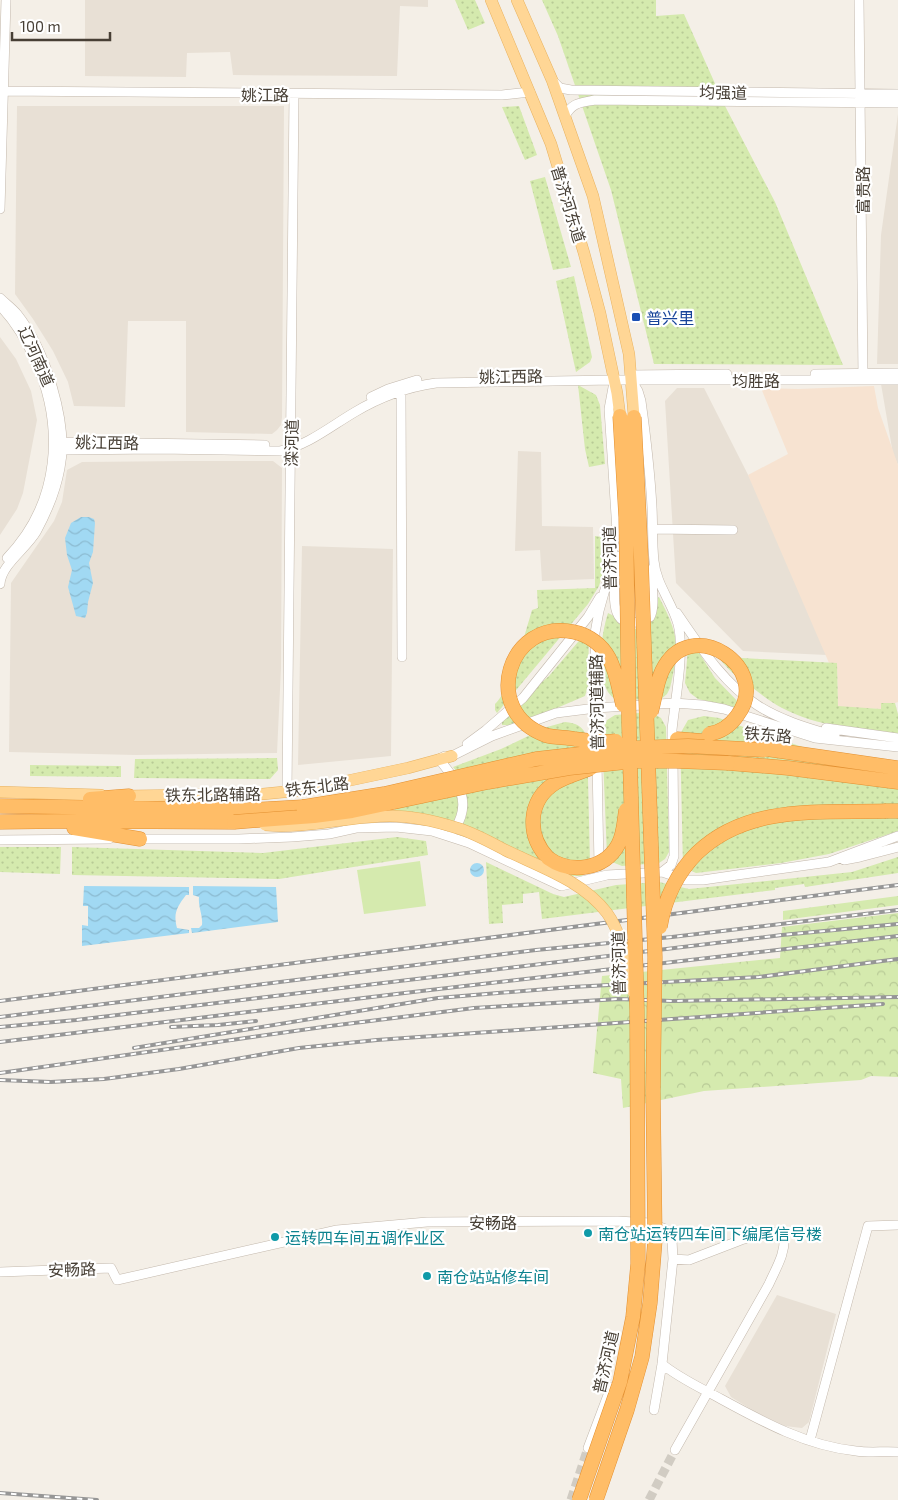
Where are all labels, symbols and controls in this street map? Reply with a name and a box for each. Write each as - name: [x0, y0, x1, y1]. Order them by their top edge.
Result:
- scale bar: [12, 10, 110, 42]
- text: 100 m: [20, 17, 61, 35]
- street label: 均强道: [699, 82, 747, 102]
- street label: 姚江路: [241, 85, 289, 104]
- street label: 普济河东道: [548, 163, 590, 245]
- street label: 富贵路: [853, 166, 872, 214]
- place label: 普兴里: [646, 308, 694, 327]
- marker: 普兴里: [630, 311, 642, 323]
- street label: 辽河南道: [15, 323, 59, 389]
- street label: 姚江西路: [479, 366, 543, 386]
- street label: 均胜路: [732, 371, 780, 390]
- street label: 滦河道: [281, 419, 301, 467]
- street label: 姚江西路: [75, 432, 139, 452]
- street label: 普济河道: [599, 526, 619, 590]
- street label: 普济河道辅路: [586, 654, 606, 750]
- street label: 铁东路: [743, 722, 793, 746]
- street label: 铁东北路: [284, 773, 350, 799]
- street label: 铁东北路辅路: [165, 784, 261, 804]
- street label: 普济河道: [608, 931, 628, 995]
- street label: 安畅路: [469, 1213, 517, 1232]
- place label: 南仓站运转四车间下编尾信号楼: [598, 1224, 822, 1243]
- marker: 南仓站运转四车间下编尾信号楼: [582, 1227, 594, 1239]
- place label: 运转四车间五调作业区: [285, 1228, 445, 1247]
- marker: 运转四车间五调作业区: [269, 1231, 281, 1243]
- street label: 安畅路: [48, 1259, 96, 1279]
- place label: 南仓站站修车间: [437, 1267, 549, 1286]
- marker: 南仓站站修车间: [421, 1270, 433, 1282]
- street label: 普济河道: [589, 1329, 621, 1395]

